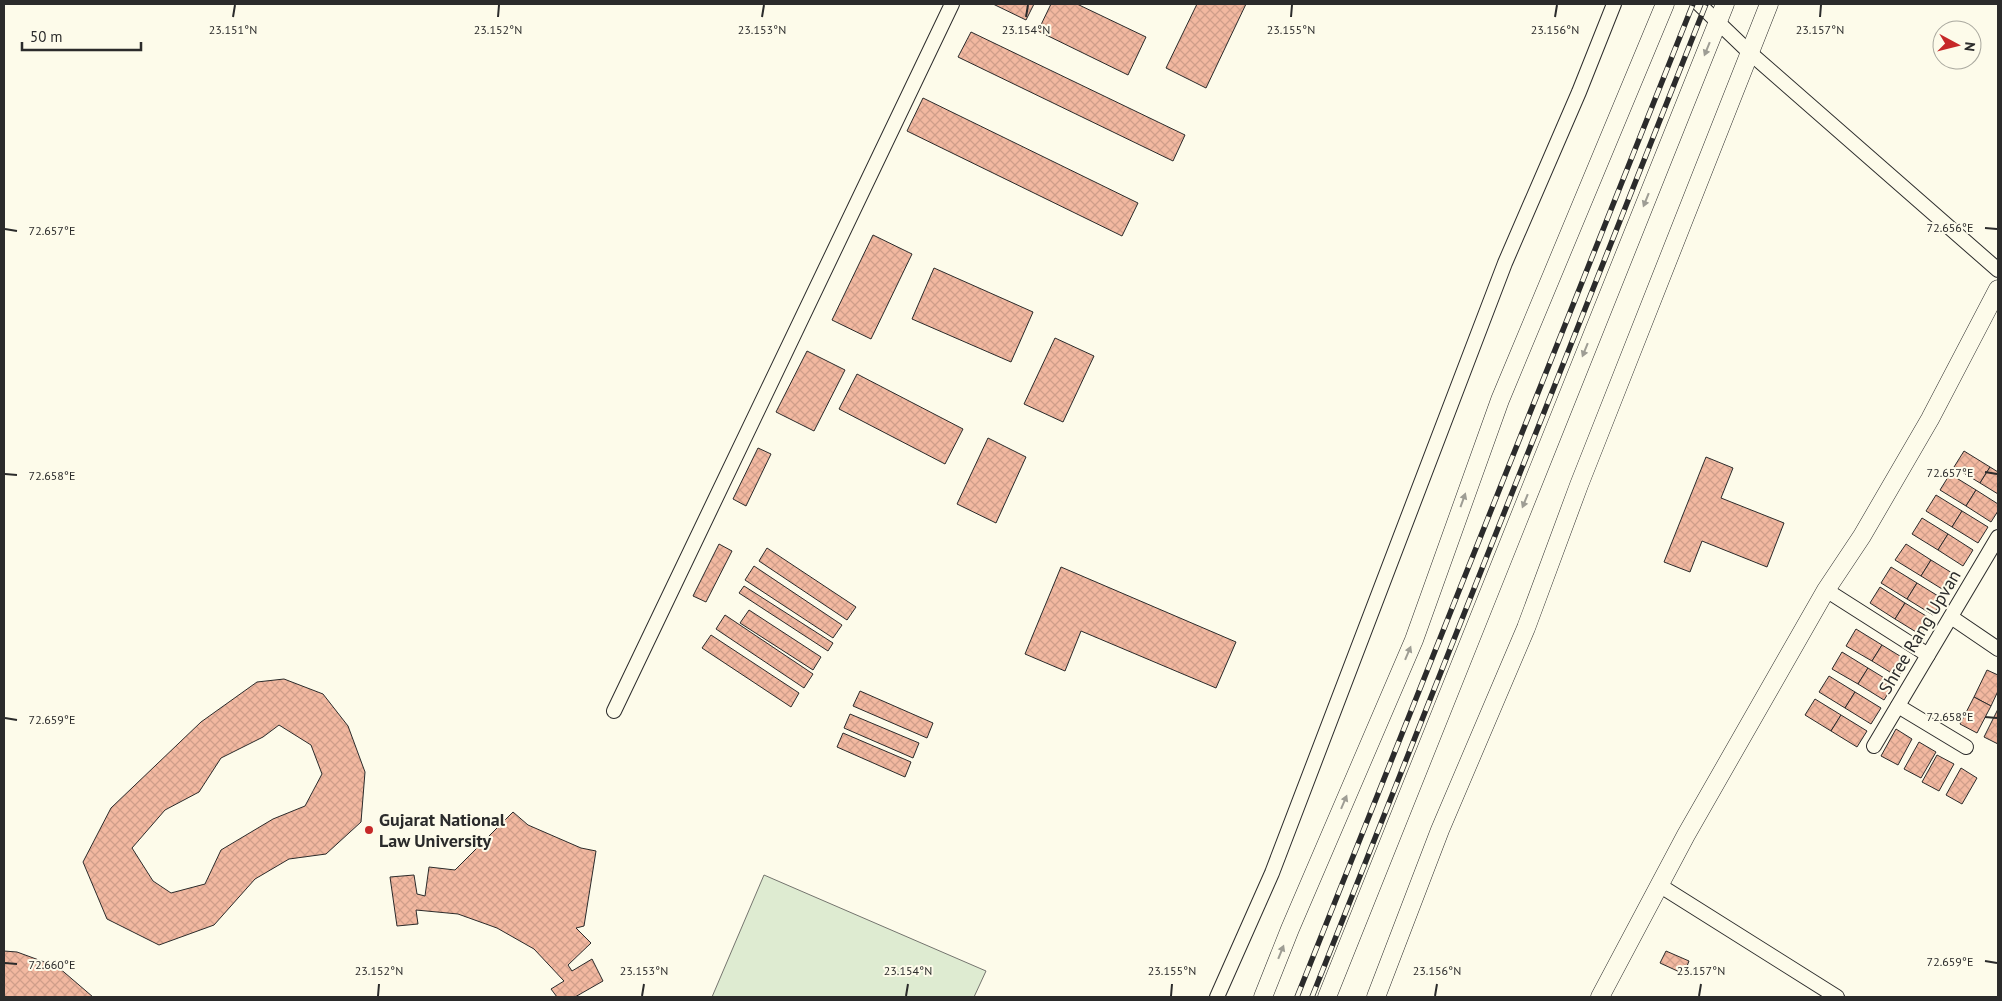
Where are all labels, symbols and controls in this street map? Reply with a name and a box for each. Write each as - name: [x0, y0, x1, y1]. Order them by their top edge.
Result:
- scale bar: [22, 20, 141, 52]
- north arrow: [1932, 20, 1982, 70]
- text: 23.151°N: [209, 22, 257, 37]
- text: 23.152°N: [474, 22, 522, 37]
- text: 23.153°N: [738, 22, 786, 37]
- text: 23.154°N: [1002, 22, 1050, 37]
- text: 23.155°N: [1267, 22, 1315, 37]
- text: 23.156°N: [1531, 22, 1579, 37]
- text: 23.157°N: [1796, 22, 1844, 37]
- text: 50 m: [30, 27, 63, 46]
- text: N: [1960, 41, 1979, 52]
- one-way arrow: [1703, 42, 1711, 57]
- one-way arrow: [1642, 193, 1650, 208]
- text: 72.656°E: [1927, 220, 1973, 235]
- text: 72.657°E: [29, 223, 75, 238]
- one-way arrow: [1581, 343, 1589, 358]
- text: 72.657°E: [1927, 465, 1973, 480]
- text: 72.658°E: [29, 468, 75, 483]
- one-way arrow: [1459, 492, 1467, 507]
- one-way arrow: [1521, 494, 1529, 509]
- street label: Shree Rang Upvan: [1873, 565, 1966, 698]
- one-way arrow: [1405, 646, 1413, 660]
- text: 72.658°E: [1927, 709, 1973, 724]
- text: 72.659°E: [29, 712, 75, 727]
- one-way arrow: [1341, 795, 1349, 809]
- place label: Gujarat National Law University: [379, 808, 506, 852]
- marker: Gujarat National Law University: [363, 824, 375, 836]
- one-way arrow: [1277, 944, 1285, 959]
- text: 72.659°E: [1927, 954, 1973, 969]
- text: 72.660°E: [29, 957, 75, 972]
- text: 23.152°N: [355, 963, 403, 978]
- text: 23.153°N: [620, 963, 668, 978]
- text: 23.154°N: [884, 963, 932, 978]
- text: 23.155°N: [1148, 963, 1196, 978]
- text: 23.156°N: [1413, 963, 1461, 978]
- text: 23.157°N: [1677, 963, 1725, 978]

